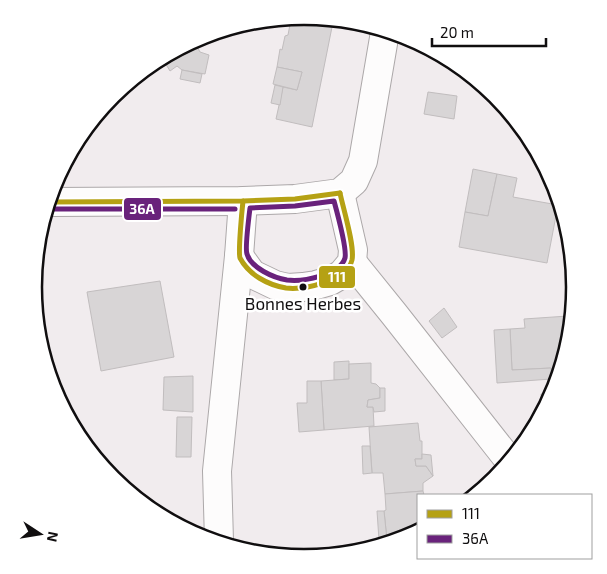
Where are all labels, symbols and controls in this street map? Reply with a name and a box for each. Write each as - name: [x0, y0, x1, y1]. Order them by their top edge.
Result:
- scale bar: [432, 15, 546, 47]
- text: 20 m: [440, 23, 474, 41]
- line badge: 36A: [123, 197, 162, 221]
- text: 36A: [129, 200, 156, 217]
- line badge: 111: [318, 265, 356, 289]
- text: 111: [328, 268, 346, 285]
- marker: Bonnes Herbes: [298, 282, 308, 292]
- place label: Bonnes Herbes: [245, 293, 361, 313]
- legend: [417, 494, 592, 559]
- text: 111: [462, 504, 480, 522]
- north arrow: [15, 509, 65, 559]
- text: 36A: [462, 529, 489, 547]
- text: N: [44, 530, 63, 544]

